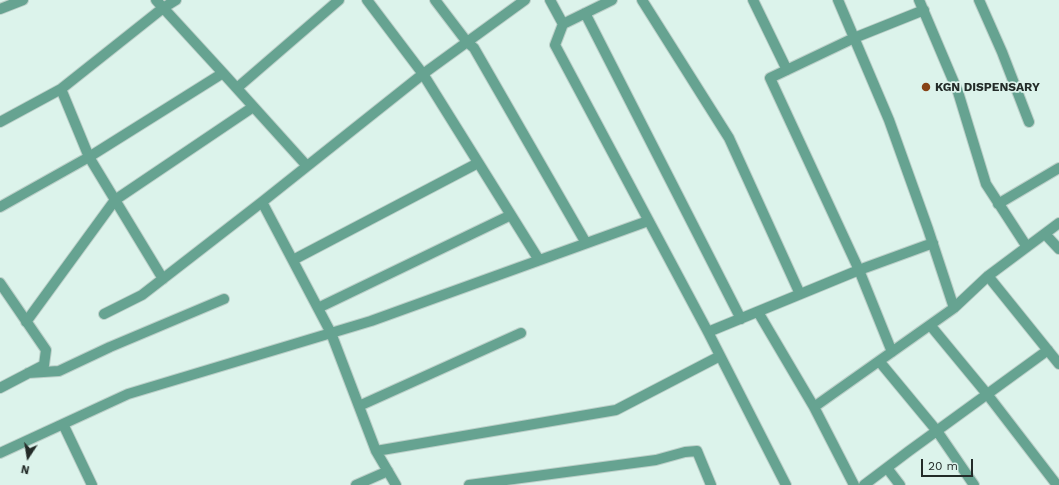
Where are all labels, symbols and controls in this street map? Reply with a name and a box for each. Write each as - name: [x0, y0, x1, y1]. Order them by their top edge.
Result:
- place label: KGN DISPENSARY: [935, 80, 1040, 94]
- marker: KGN DISPENSARY: [920, 81, 932, 93]
- north arrow: [8, 437, 48, 477]
- scale bar: [923, 451, 975, 477]
- text: 20 m: [928, 459, 958, 473]
- text: N: [20, 462, 31, 476]

